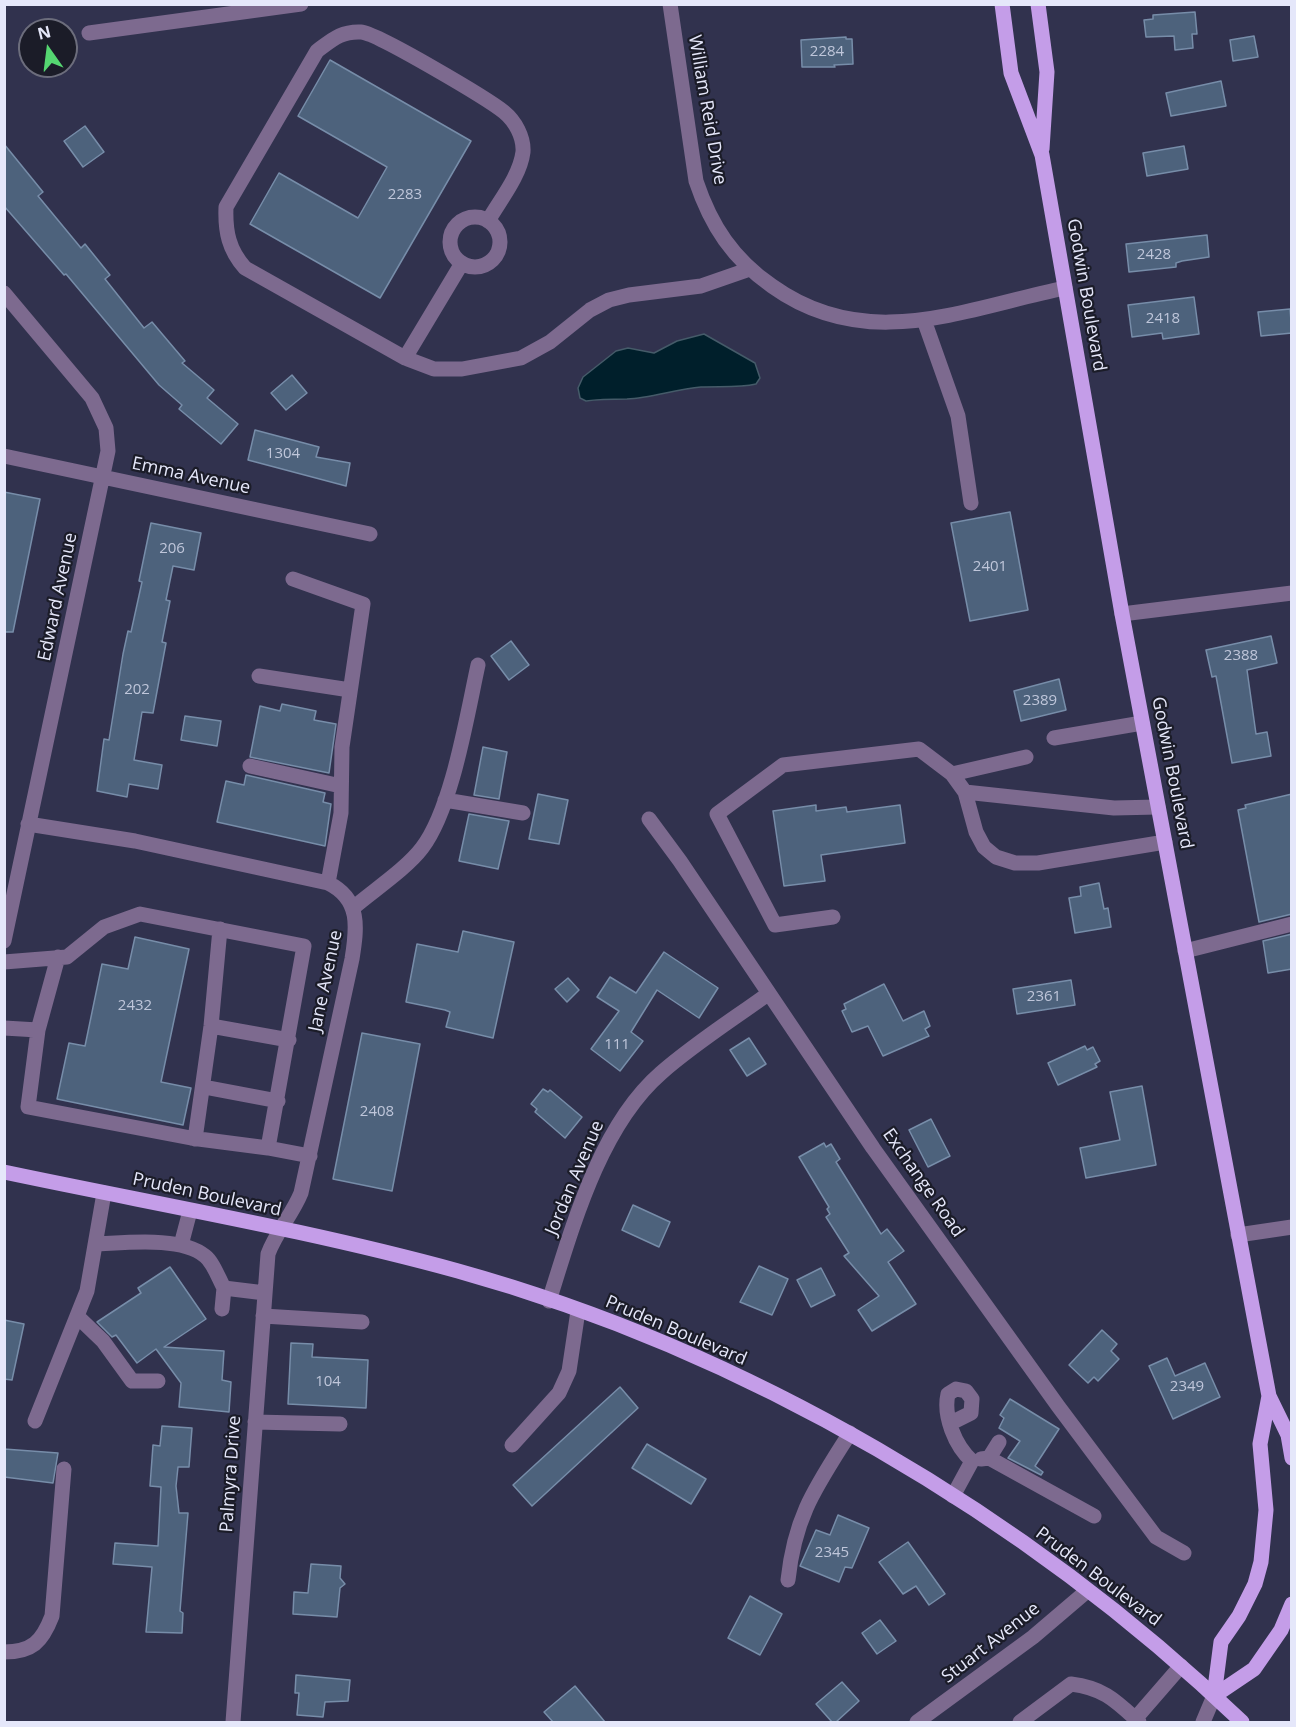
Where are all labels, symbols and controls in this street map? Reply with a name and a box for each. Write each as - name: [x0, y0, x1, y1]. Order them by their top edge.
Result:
- north arrow: [18, 18, 78, 78]
- text: N: [35, 20, 53, 45]
- street label: William Reid Drive: [683, 33, 731, 187]
- house number: 2284: [810, 43, 844, 61]
- house number: 2283: [388, 186, 422, 204]
- street label: Godwin Boulevard: [1062, 217, 1110, 373]
- house number: 2428: [1137, 246, 1171, 264]
- house number: 2418: [1146, 310, 1180, 328]
- house number: 1304: [266, 445, 300, 463]
- street label: Emma Avenue: [130, 453, 252, 499]
- street label: Edward Avenue: [34, 531, 82, 663]
- house number: 206: [159, 540, 185, 558]
- house number: 2401: [973, 558, 1007, 576]
- house number: 2388: [1224, 647, 1258, 665]
- house number: 202: [124, 681, 150, 699]
- house number: 2389: [1023, 692, 1057, 710]
- street label: Godwin Boulevard: [1147, 695, 1197, 851]
- street label: Jane Avenue: [305, 928, 347, 1034]
- house number: 2361: [1027, 988, 1061, 1006]
- house number: 2432: [118, 997, 152, 1015]
- house number: 111: [604, 1036, 630, 1054]
- house number: 2408: [360, 1103, 394, 1121]
- street label: Jordan Avenue: [541, 1117, 609, 1239]
- street label: Exchange Road: [878, 1125, 968, 1241]
- street label: Pruden Boulevard: [131, 1169, 283, 1221]
- street label: Pruden Boulevard: [602, 1291, 750, 1371]
- house number: 104: [315, 1373, 341, 1391]
- house number: 2349: [1170, 1378, 1204, 1396]
- street label: Palmyra Drive: [216, 1415, 246, 1533]
- street label: Pruden Boulevard: [1031, 1523, 1165, 1631]
- house number: 2345: [815, 1544, 849, 1562]
- street label: Stuart Avenue: [938, 1598, 1044, 1688]

